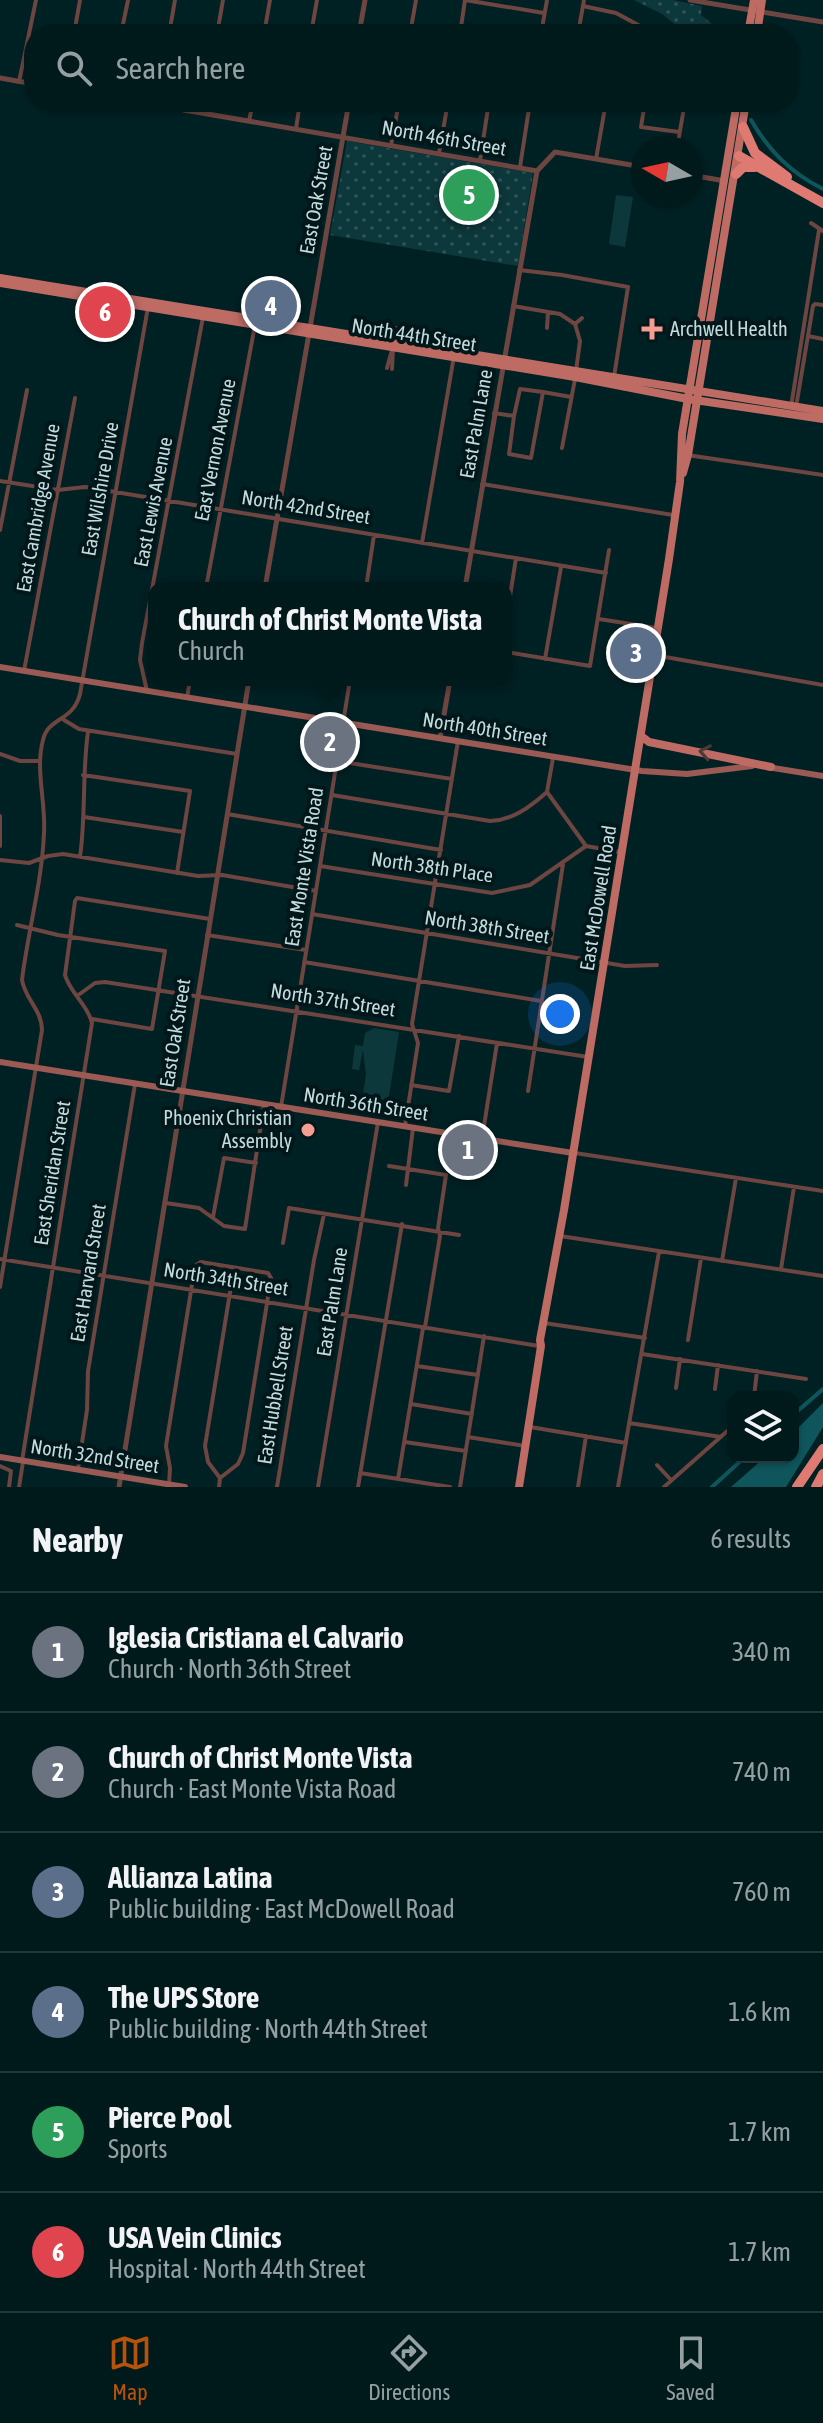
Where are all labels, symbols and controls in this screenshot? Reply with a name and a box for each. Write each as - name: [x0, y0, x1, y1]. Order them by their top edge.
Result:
- search box: [24, 24, 799, 112]
- icon: search: [52, 46, 96, 90]
- text: Search here: [116, 51, 245, 85]
- street label: North 46th Street: [380, 115, 508, 160]
- north arrow: [631, 136, 703, 208]
- street label: East Oak Street: [295, 144, 336, 256]
- pin: 5: [443, 165, 495, 225]
- pin: 4: [245, 276, 297, 336]
- pin: 6: [79, 282, 131, 342]
- street label: North 44th Street: [350, 313, 478, 356]
- place label: Archwell Health: [670, 317, 788, 340]
- marker: Archwell Health: [641, 318, 663, 340]
- street label: East Palm Lane: [455, 368, 496, 480]
- street label: East Vernon Avenue: [189, 377, 240, 523]
- street label: East Wilshire Drive: [76, 420, 123, 558]
- street label: East Cambridge Avenue: [11, 422, 64, 594]
- street label: East Lewis Avenue: [129, 435, 176, 569]
- street label: North 42nd Street: [240, 485, 372, 528]
- popup: [148, 582, 512, 686]
- text: Church of Christ Monte Vista: [178, 602, 482, 636]
- pin: 3: [610, 623, 662, 683]
- text: Church: [178, 636, 245, 666]
- street label: North 40th Street: [421, 707, 549, 750]
- pin: 2: [304, 712, 356, 772]
- one-way arrow: [698, 745, 712, 762]
- street label: East Monte Vista Road: [280, 786, 327, 948]
- street label: East McDowell Road: [575, 824, 620, 972]
- street label: North 38th Place: [370, 847, 495, 886]
- street label: North 38th Street: [423, 905, 551, 948]
- street label: East Oak Street: [155, 977, 194, 1089]
- street label: North 37th Street: [269, 978, 397, 1021]
- your location: [540, 994, 580, 1034]
- street label: North 36th Street: [302, 1082, 430, 1125]
- street label: East Sheridan Street: [29, 1099, 74, 1247]
- place label: Phoenix Christian Assembly: [163, 1106, 292, 1152]
- pin: 1: [442, 1120, 494, 1180]
- marker: Phoenix Christian Assembly: [299, 1121, 317, 1139]
- street label: East Harvard Street: [65, 1202, 110, 1344]
- street label: East Palm Lane: [312, 1246, 351, 1358]
- street label: North 34th Street: [162, 1257, 290, 1300]
- street label: East Hubbell Street: [252, 1324, 297, 1466]
- map controls: [727, 1391, 799, 1463]
- button: layers: [727, 1391, 799, 1463]
- street label: North 32nd Street: [29, 1434, 161, 1477]
- text: Nearby: [32, 1520, 123, 1559]
- text: 6 results: [710, 1524, 791, 1554]
- text: Iglesia Cristiana el Calvario: [108, 1620, 404, 1654]
- text: 1: [52, 1637, 64, 1667]
- text: 340 m: [732, 1637, 791, 1667]
- text: Church · North 36th Street: [108, 1654, 351, 1684]
- text: Church of Christ Monte Vista: [108, 1740, 412, 1774]
- text: 2: [52, 1757, 64, 1787]
- text: 740 m: [732, 1757, 791, 1787]
- text: Church · East Monte Vista Road: [108, 1774, 396, 1804]
- text: Allianza Latina: [108, 1860, 272, 1894]
- text: 3: [52, 1877, 64, 1907]
- text: 760 m: [732, 1877, 791, 1907]
- text: Public building · East McDowell Road: [108, 1894, 455, 1924]
- text: The UPS Store: [108, 1980, 259, 2014]
- text: 4: [52, 1997, 64, 2027]
- text: 1.6 km: [728, 1997, 791, 2027]
- text: Public building · North 44th Street: [108, 2014, 428, 2044]
- text: Pierce Pool: [108, 2100, 231, 2134]
- text: 5: [52, 2117, 64, 2147]
- text: 1.7 km: [728, 2117, 791, 2147]
- text: Sports: [108, 2134, 168, 2164]
- text: USA Vein Clinics: [108, 2220, 282, 2254]
- text: 6: [52, 2237, 64, 2267]
- text: 1.7 km: [728, 2237, 791, 2267]
- text: Hospital · North 44th Street: [108, 2254, 366, 2284]
- tab: Map: [108, 2331, 152, 2405]
- tab: Directions: [368, 2331, 450, 2405]
- tab: Saved: [666, 2331, 715, 2405]

